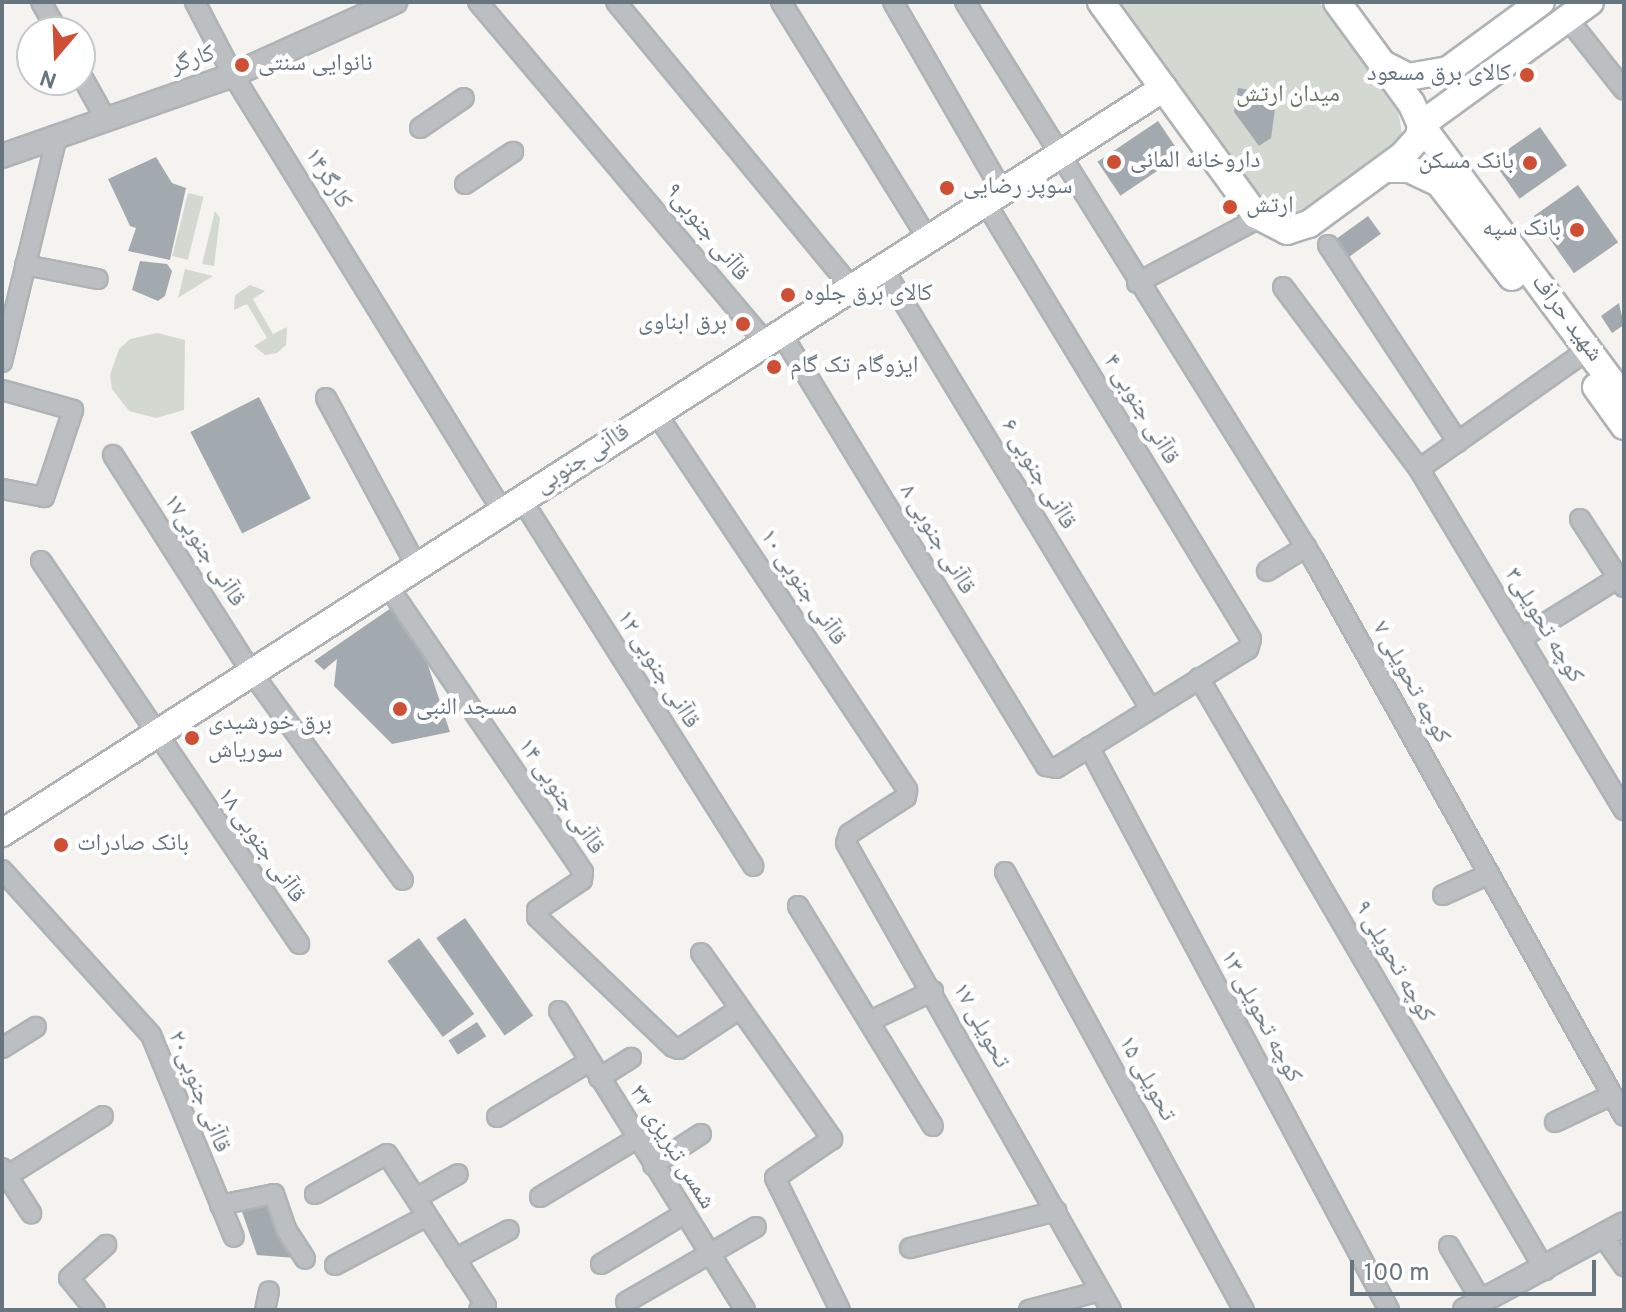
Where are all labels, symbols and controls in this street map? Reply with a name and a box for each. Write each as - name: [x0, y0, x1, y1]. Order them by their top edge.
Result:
- north arrow: [16, 16, 96, 96]
- street label: کارگر: [167, 40, 219, 82]
- place label: نانوایی سنتی: [258, 51, 373, 79]
- marker: نانوایی سنتی: [233, 56, 251, 74]
- place label: کالای برق مسعود: [1367, 61, 1511, 89]
- text: N: [37, 62, 61, 93]
- marker: کالای برق مسعود: [1518, 66, 1536, 84]
- park label: میدان ارتش: [1236, 82, 1340, 110]
- street label: کارگر۱۴: [297, 143, 357, 215]
- place label: داروخانه المانی: [1130, 148, 1260, 176]
- place label: بانک مسکن: [1419, 149, 1514, 177]
- marker: داروخانه المانی: [1105, 153, 1123, 171]
- marker: بانک مسکن: [1521, 154, 1539, 172]
- place label: سوپر رضایی: [963, 174, 1073, 202]
- street label: قاآنی جنوبی۹: [658, 178, 754, 288]
- marker: سوپر رضایی: [938, 179, 956, 197]
- place label: ارتش: [1246, 193, 1294, 221]
- marker: ارتش: [1221, 198, 1239, 216]
- place label: بانک سپه: [1482, 216, 1561, 244]
- marker: بانک سپه: [1568, 221, 1586, 239]
- street label: شهید حراف: [1524, 270, 1608, 368]
- place label: کالای برق جلوه: [804, 281, 933, 309]
- marker: کالای برق جلوه: [779, 286, 797, 304]
- place label: برق ابناوی: [638, 310, 727, 338]
- marker: برق ابناوی: [734, 315, 752, 333]
- street label: قاآنی جنوبی ۴: [1096, 350, 1184, 470]
- place label: ایزوگام تک گام: [790, 353, 919, 381]
- marker: ایزوگام تک گام: [765, 358, 783, 376]
- street label: قاآنی جنوبی ۶: [993, 415, 1081, 535]
- street label: قاآنی جنوبی: [530, 419, 636, 501]
- street label: قاآنی جنوبی ۸: [892, 480, 980, 600]
- street label: قاآنی جنوبی۱۷: [156, 489, 250, 613]
- street label: قاآنی جنوبی ۱۰: [752, 524, 852, 652]
- street label: کوچه تحویلی۳: [1497, 563, 1589, 689]
- street label: قاآنی جنوبی ۱۲: [609, 605, 705, 735]
- street label: کوچه تحویلی ۷: [1365, 617, 1455, 749]
- place label: مسجد النبی: [416, 695, 517, 723]
- marker: مسجد النبی: [391, 700, 409, 718]
- place label: برق خورشیدی سوریاش: [208, 710, 332, 766]
- marker: برق خورشیدی سوریاش: [183, 729, 201, 747]
- street label: قاآنی جنوبی ۱۴: [510, 733, 610, 861]
- street label: قاآنی جنوبی ۱۸: [210, 783, 310, 909]
- place label: بانک صادرات: [77, 831, 189, 859]
- marker: بانک صادرات: [52, 836, 70, 854]
- street label: کوچه تحویلی ۹: [1347, 896, 1439, 1028]
- street label: کوچه تحویلی ۱۳: [1213, 946, 1307, 1088]
- street label: تحویلی ۱۷: [945, 978, 1015, 1074]
- street label: ۲۰قاآنی جنوبی: [161, 1027, 235, 1157]
- street label: تحویلی ۱۵: [1111, 1031, 1181, 1127]
- street label: شمس تبریزی ۳۳: [622, 1081, 720, 1215]
- scale bar: [1354, 1244, 1600, 1294]
- text: 100 m: [1364, 1259, 1430, 1289]

